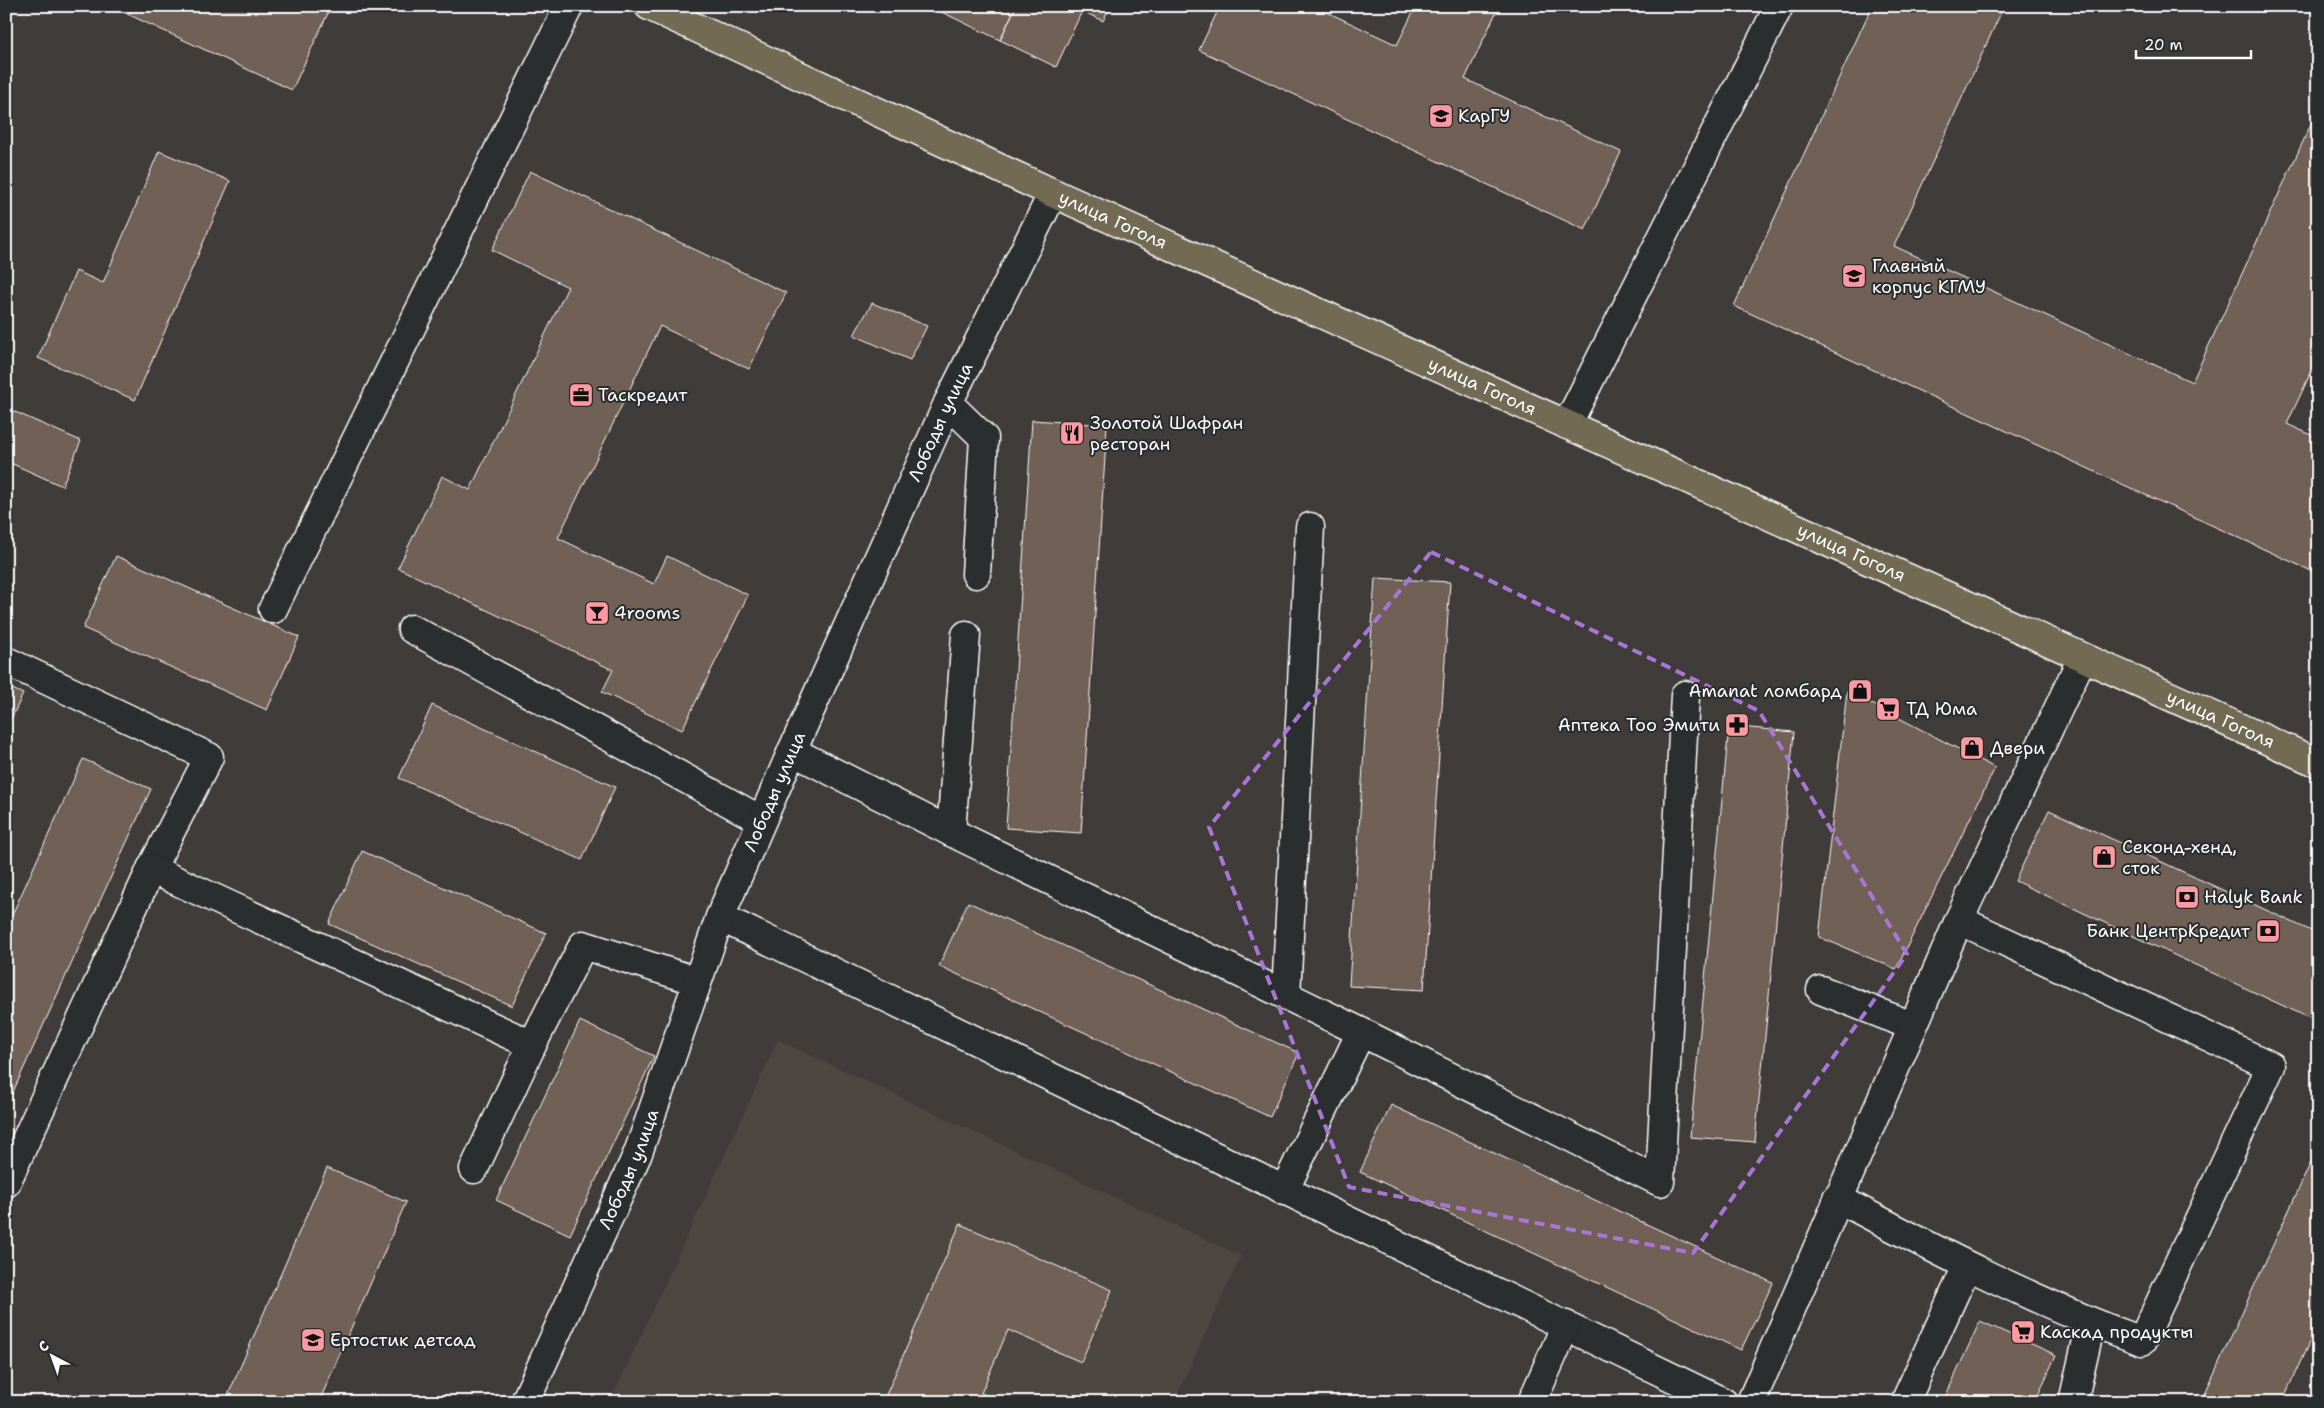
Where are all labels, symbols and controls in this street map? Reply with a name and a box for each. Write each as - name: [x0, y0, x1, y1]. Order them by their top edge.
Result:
- scale bar: [2136, 28, 2252, 60]
- text: 20 m: [2144, 35, 2183, 55]
- school or university icon: КарГУ: [1428, 103, 1454, 129]
- place label: КарГУ: [1458, 104, 1510, 128]
- street label: улица Гоголя: [1055, 185, 1171, 255]
- place label: Главный корпус КГМУ: [1872, 254, 1986, 299]
- school or university icon: Главный корпус КГМУ: [1841, 263, 1867, 289]
- street label: улица Гоголя: [1424, 352, 1540, 421]
- street label: Лободы улица: [902, 359, 978, 485]
- office icon: Таскредит: [568, 382, 594, 408]
- place label: Таскредит: [598, 383, 688, 407]
- place label: Золотой Шафран ресторан: [1090, 411, 1243, 456]
- restaurant icon: Золотой Шафран ресторан: [1059, 420, 1085, 446]
- street label: улица Гоголя: [1794, 518, 1909, 588]
- bar icon: 4rooms: [584, 600, 610, 626]
- place label: 4rooms: [614, 601, 680, 625]
- shop icon: Amanat ломбард: [1847, 678, 1873, 704]
- place label: Amanat ломбард: [1688, 679, 1843, 703]
- street label: улица Гоголя: [2163, 684, 2279, 754]
- supermarket icon: ТД Юма: [1875, 696, 1901, 722]
- place label: ТД Юма: [1906, 697, 1977, 721]
- pharmacy icon: Аптека Тоо Эмити: [1724, 712, 1750, 738]
- place label: Аптека Тоо Эмити: [1558, 713, 1720, 737]
- street label: Лободы улица: [738, 728, 811, 855]
- shop icon: Двери: [1959, 735, 1985, 761]
- place label: Двери: [1990, 736, 2045, 760]
- place label: Секонд-хенд, сток: [2122, 835, 2237, 880]
- shop icon: Секонд-хенд, сток: [2091, 844, 2117, 870]
- bank icon: Halyk Bank: [2174, 884, 2200, 910]
- place label: Halyk Bank: [2204, 885, 2303, 909]
- bank icon: Банк ЦентрКредит: [2255, 918, 2281, 944]
- place label: Банк ЦентрКредит: [2086, 919, 2251, 943]
- street label: Лободы улица: [593, 1106, 664, 1233]
- supermarket icon: Каскад продукты: [2010, 1319, 2036, 1345]
- place label: Каскад продукты: [2040, 1320, 2193, 1344]
- school or university icon: Ертостик детсад: [300, 1327, 326, 1353]
- place label: Ертостик детсад: [330, 1328, 476, 1352]
- north arrow: [28, 1330, 78, 1380]
- text: С: [34, 1337, 53, 1356]

